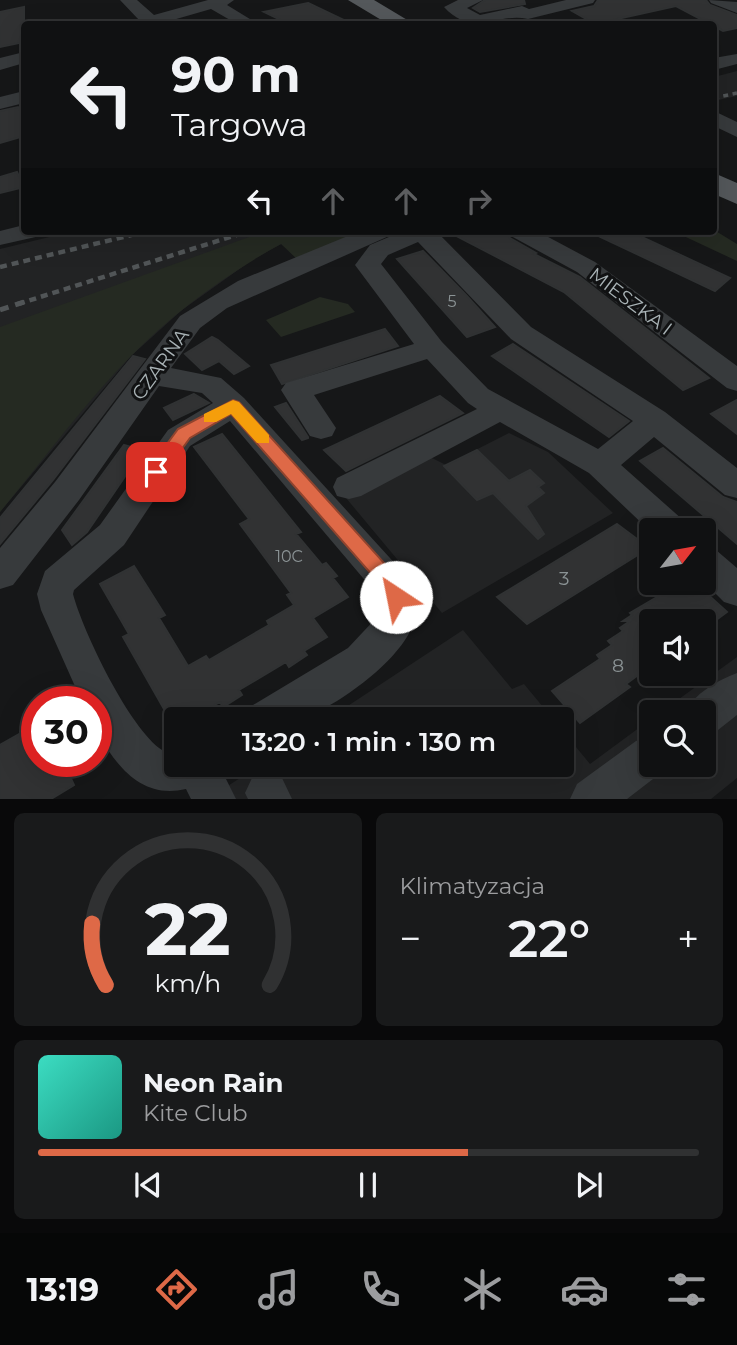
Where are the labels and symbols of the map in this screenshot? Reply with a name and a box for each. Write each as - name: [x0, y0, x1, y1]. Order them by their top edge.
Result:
- street label: MIESZKA I: [585, 263, 677, 340]
- house number: 5: [447, 292, 457, 311]
- street label: CZARNA: [127, 324, 194, 404]
- pin: [126, 442, 186, 502]
- north arrow: [639, 518, 716, 595]
- house number: 10C: [275, 547, 303, 566]
- position arrow: [359, 560, 433, 634]
- house number: 3: [559, 567, 569, 590]
- house number: 8: [612, 654, 624, 677]
- speed limit sign: 30: [21, 686, 112, 777]

